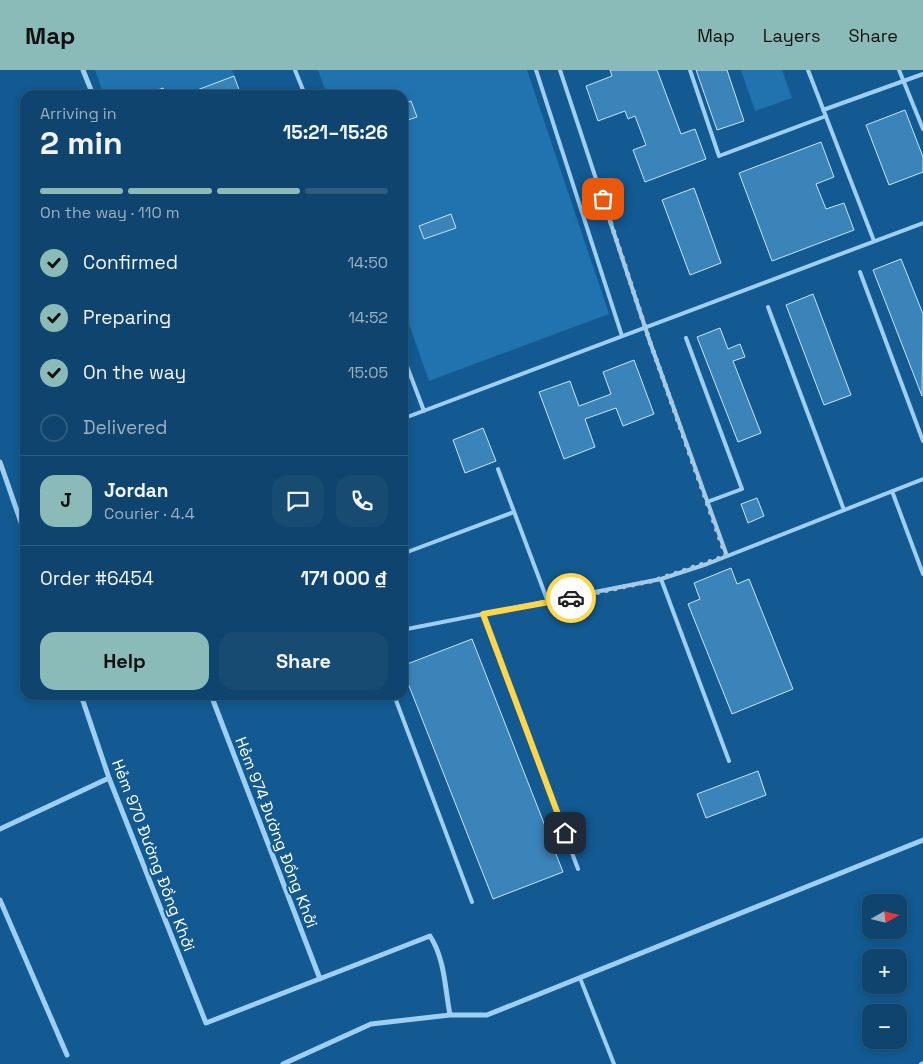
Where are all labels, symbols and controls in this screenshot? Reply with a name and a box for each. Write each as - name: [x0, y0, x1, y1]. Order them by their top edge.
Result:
- text: Map: [25, 20, 75, 51]
- text: Map: [697, 24, 735, 47]
- text: Layers: [763, 24, 820, 47]
- text: Share: [848, 24, 898, 47]
- text: Arriving in: [40, 103, 117, 124]
- text: 15:21–15:26: [283, 120, 388, 145]
- text: 2 min: [40, 123, 123, 163]
- pin: [582, 178, 624, 220]
- icon: bag: [589, 185, 617, 213]
- text: On the way · 110 m: [40, 202, 180, 223]
- icon: check: [40, 249, 68, 277]
- text: Confirmed: [83, 250, 178, 275]
- text: 14:50: [347, 252, 388, 273]
- icon: check: [40, 304, 68, 332]
- text: Preparing: [83, 305, 171, 330]
- text: 14:52: [348, 307, 388, 328]
- icon: check: [40, 359, 68, 387]
- text: On the way: [83, 360, 186, 385]
- text: 15:05: [348, 362, 388, 383]
- text: Delivered: [83, 415, 168, 440]
- button: chat: [272, 475, 324, 527]
- button: phone: [336, 475, 388, 527]
- text: Jordan: [104, 478, 169, 503]
- text: J: [60, 488, 72, 513]
- text: Courier · 4.4: [104, 503, 195, 524]
- text: Order #6454: [40, 566, 154, 591]
- text: 171 000 ₫: [301, 566, 388, 591]
- courier: [546, 573, 596, 623]
- icon: car: [557, 584, 585, 612]
- button: Help: [40, 632, 209, 690]
- button: Share: [219, 632, 388, 690]
- street label: Hẻm 974 Đường Đồng Khởi: [230, 734, 323, 931]
- street label: Hẻm 970 Đường Đồng Khởi: [107, 756, 200, 954]
- pin: [544, 812, 586, 854]
- icon: home: [551, 819, 579, 847]
- north arrow: [862, 894, 908, 939]
- map controls: [862, 894, 907, 1049]
- button: +: [862, 949, 907, 994]
- button: −: [862, 1004, 907, 1049]

